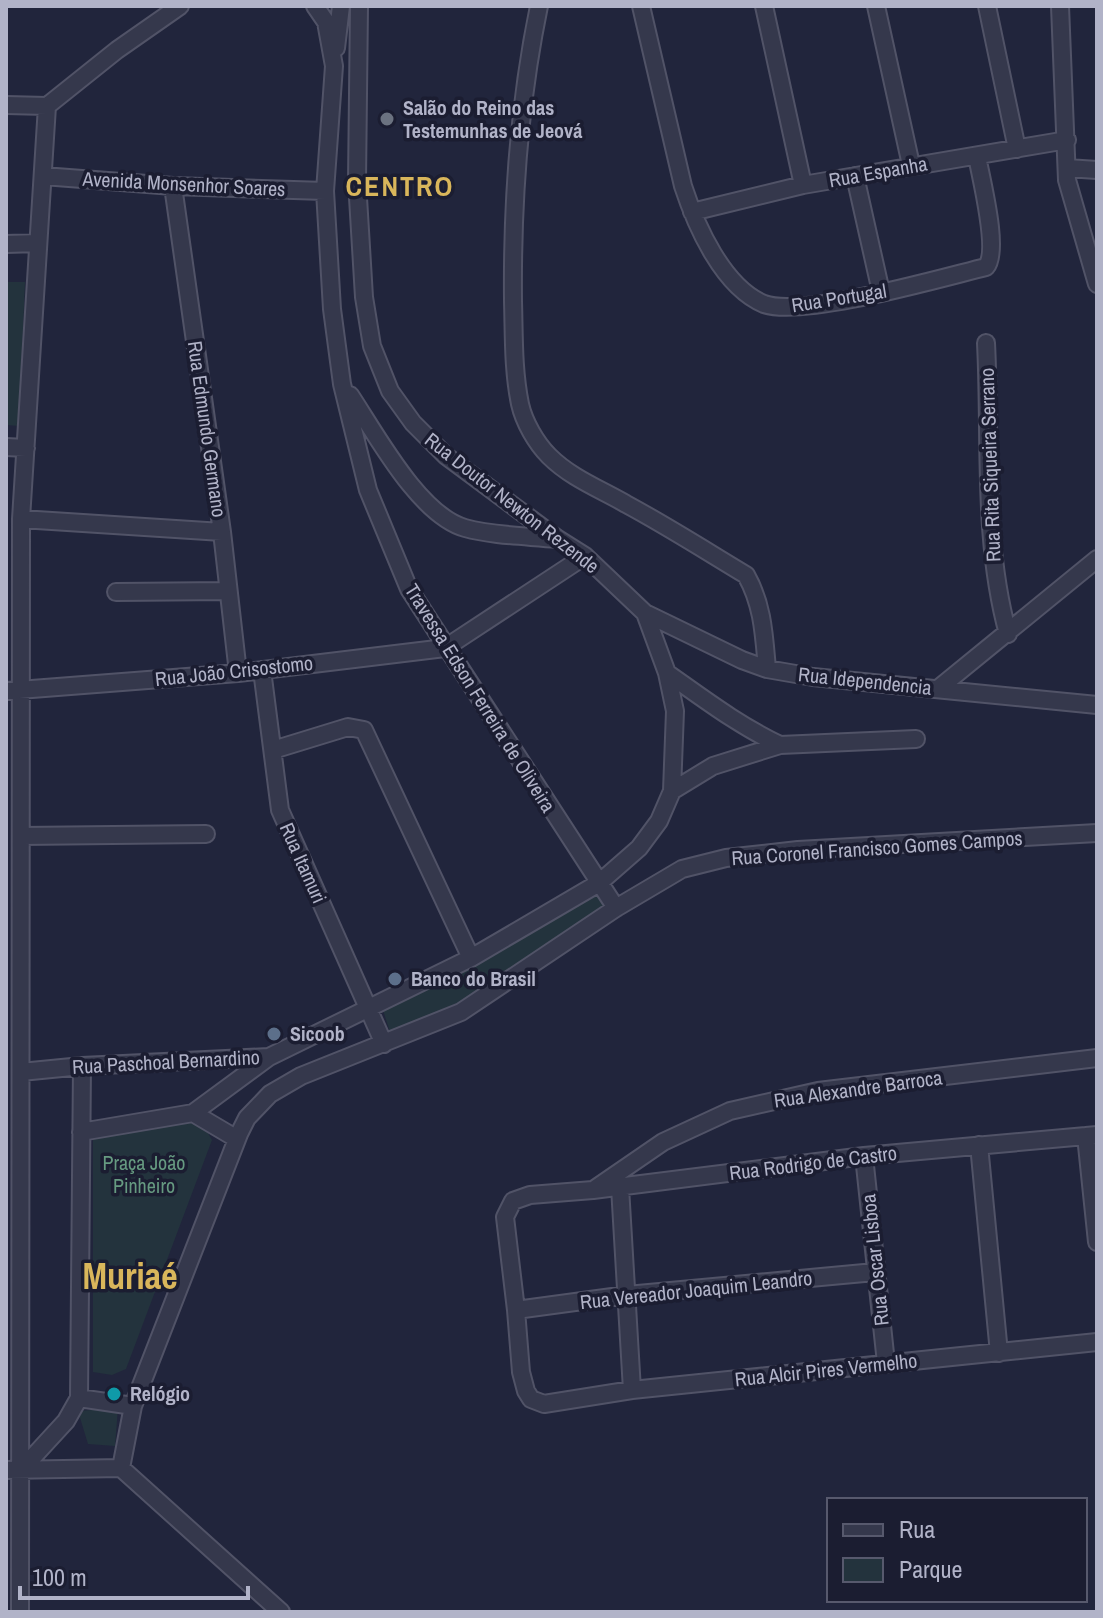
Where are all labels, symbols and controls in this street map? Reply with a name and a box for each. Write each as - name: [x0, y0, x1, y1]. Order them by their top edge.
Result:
- place label: Salão do Reino das Testemunhas de Jeová: [403, 94, 582, 144]
- marker: Salão do Reino das Testemunhas de Jeová: [378, 110, 396, 128]
- street label: Rua Espanha: [827, 150, 929, 193]
- street label: Avenida Monsenhor Soares: [81, 165, 286, 202]
- district label: CENTRO: [346, 167, 454, 205]
- street label: Rua Portugal: [790, 277, 888, 318]
- street label: Rua Edmundo Germano: [182, 339, 233, 519]
- street label: Rua Rita Siqueira Serrano: [973, 368, 1006, 563]
- street label: Rua Doutor Newton Rezende: [420, 426, 605, 579]
- street label: Travessa Edson Ferreira de Oliveira: [399, 578, 562, 817]
- street label: Rua João Crisostomo: [154, 649, 314, 692]
- street label: Rua Idependencia: [797, 660, 933, 701]
- street label: Rua Itamuri: [274, 818, 333, 907]
- street label: Rua Coronel Francisco Gomes Campos: [731, 824, 1023, 871]
- place label: Banco do Brasil: [411, 965, 536, 992]
- marker: Banco do Brasil: [386, 970, 404, 988]
- place label: Sicoob: [290, 1020, 345, 1047]
- marker: Sicoob: [265, 1025, 283, 1043]
- street label: Rua Paschoal Bernardino: [71, 1043, 260, 1080]
- street label: Rua Alexandre Barroca: [772, 1063, 944, 1114]
- street label: Rua Rodrigo de Castro: [728, 1139, 898, 1186]
- park label: Praça João Pinheiro: [103, 1149, 185, 1199]
- street label: Rua Oscar Lisboa: [854, 1193, 895, 1327]
- district label: Muriaé: [82, 1252, 178, 1300]
- street label: Rua Vereador Joaquim Leandro: [578, 1264, 813, 1315]
- street label: Rua Alcir Pires Vermelho: [733, 1347, 918, 1393]
- place label: Relógio: [130, 1380, 190, 1407]
- marker: Relógio: [105, 1385, 123, 1403]
- legend: [827, 1498, 1087, 1602]
- text: Rua: [899, 1513, 935, 1545]
- scale bar: [20, 1550, 248, 1600]
- text: Parque: [899, 1553, 962, 1585]
- text: 100 m: [32, 1561, 87, 1593]

